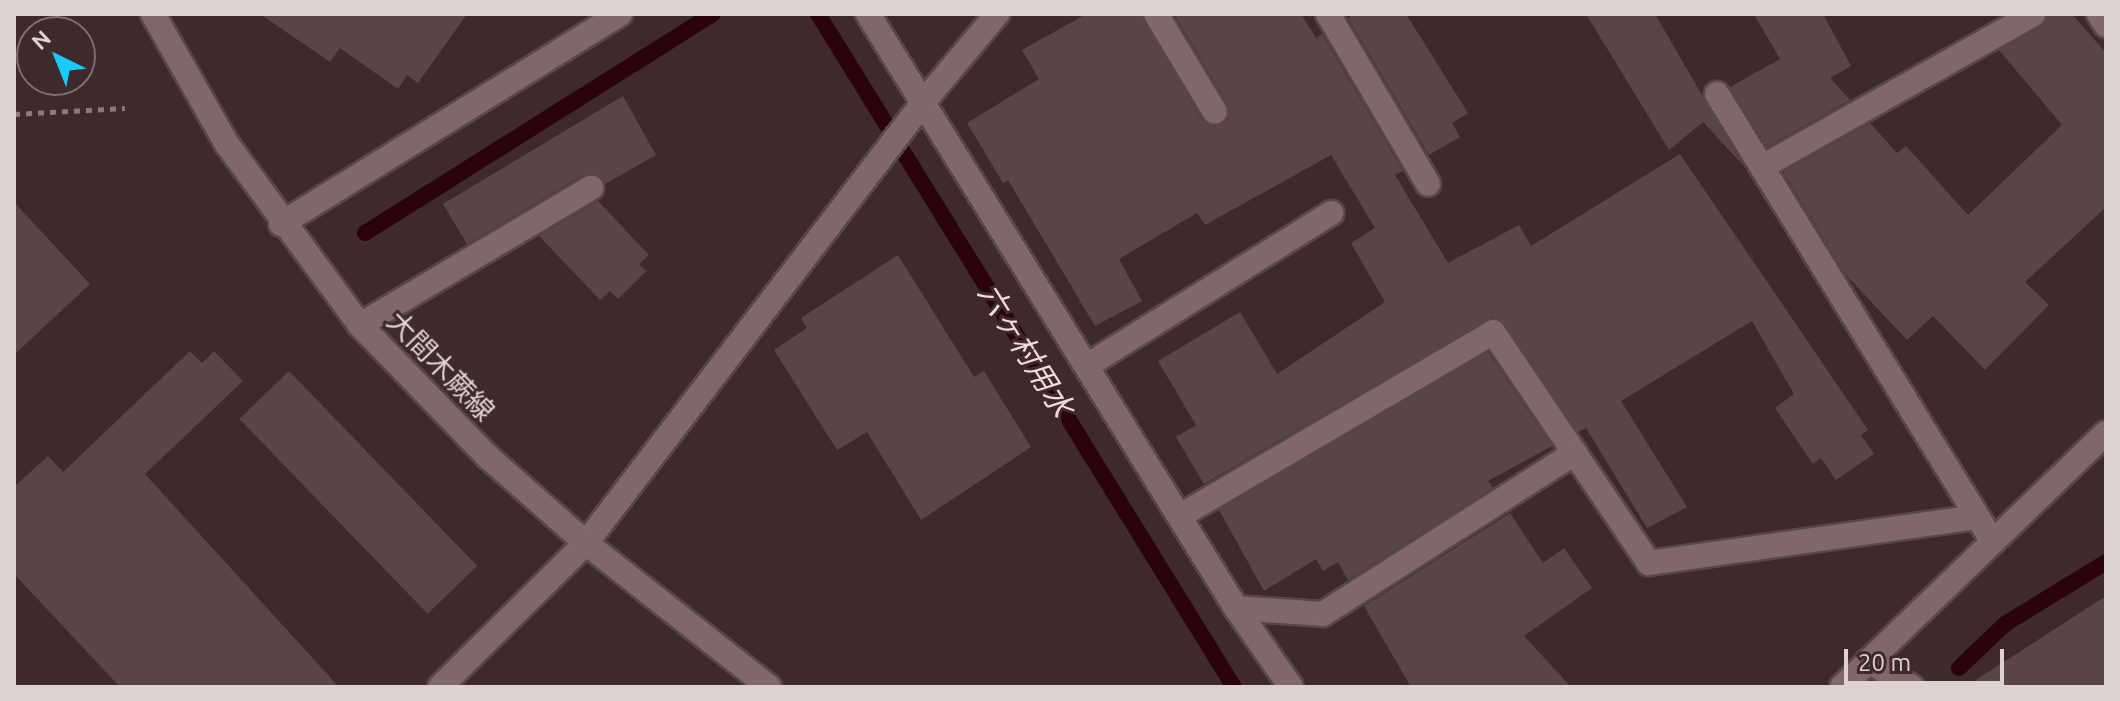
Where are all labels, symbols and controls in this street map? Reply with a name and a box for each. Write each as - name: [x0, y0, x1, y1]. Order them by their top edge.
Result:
- north arrow: [16, 16, 96, 96]
- text: N: [26, 25, 55, 54]
- water label: 六ヶ村用水: [971, 277, 1081, 423]
- street label: 大間木蕨線: [380, 304, 502, 428]
- scale bar: [1848, 633, 2008, 683]
- text: 20 m: [1858, 649, 1911, 676]

